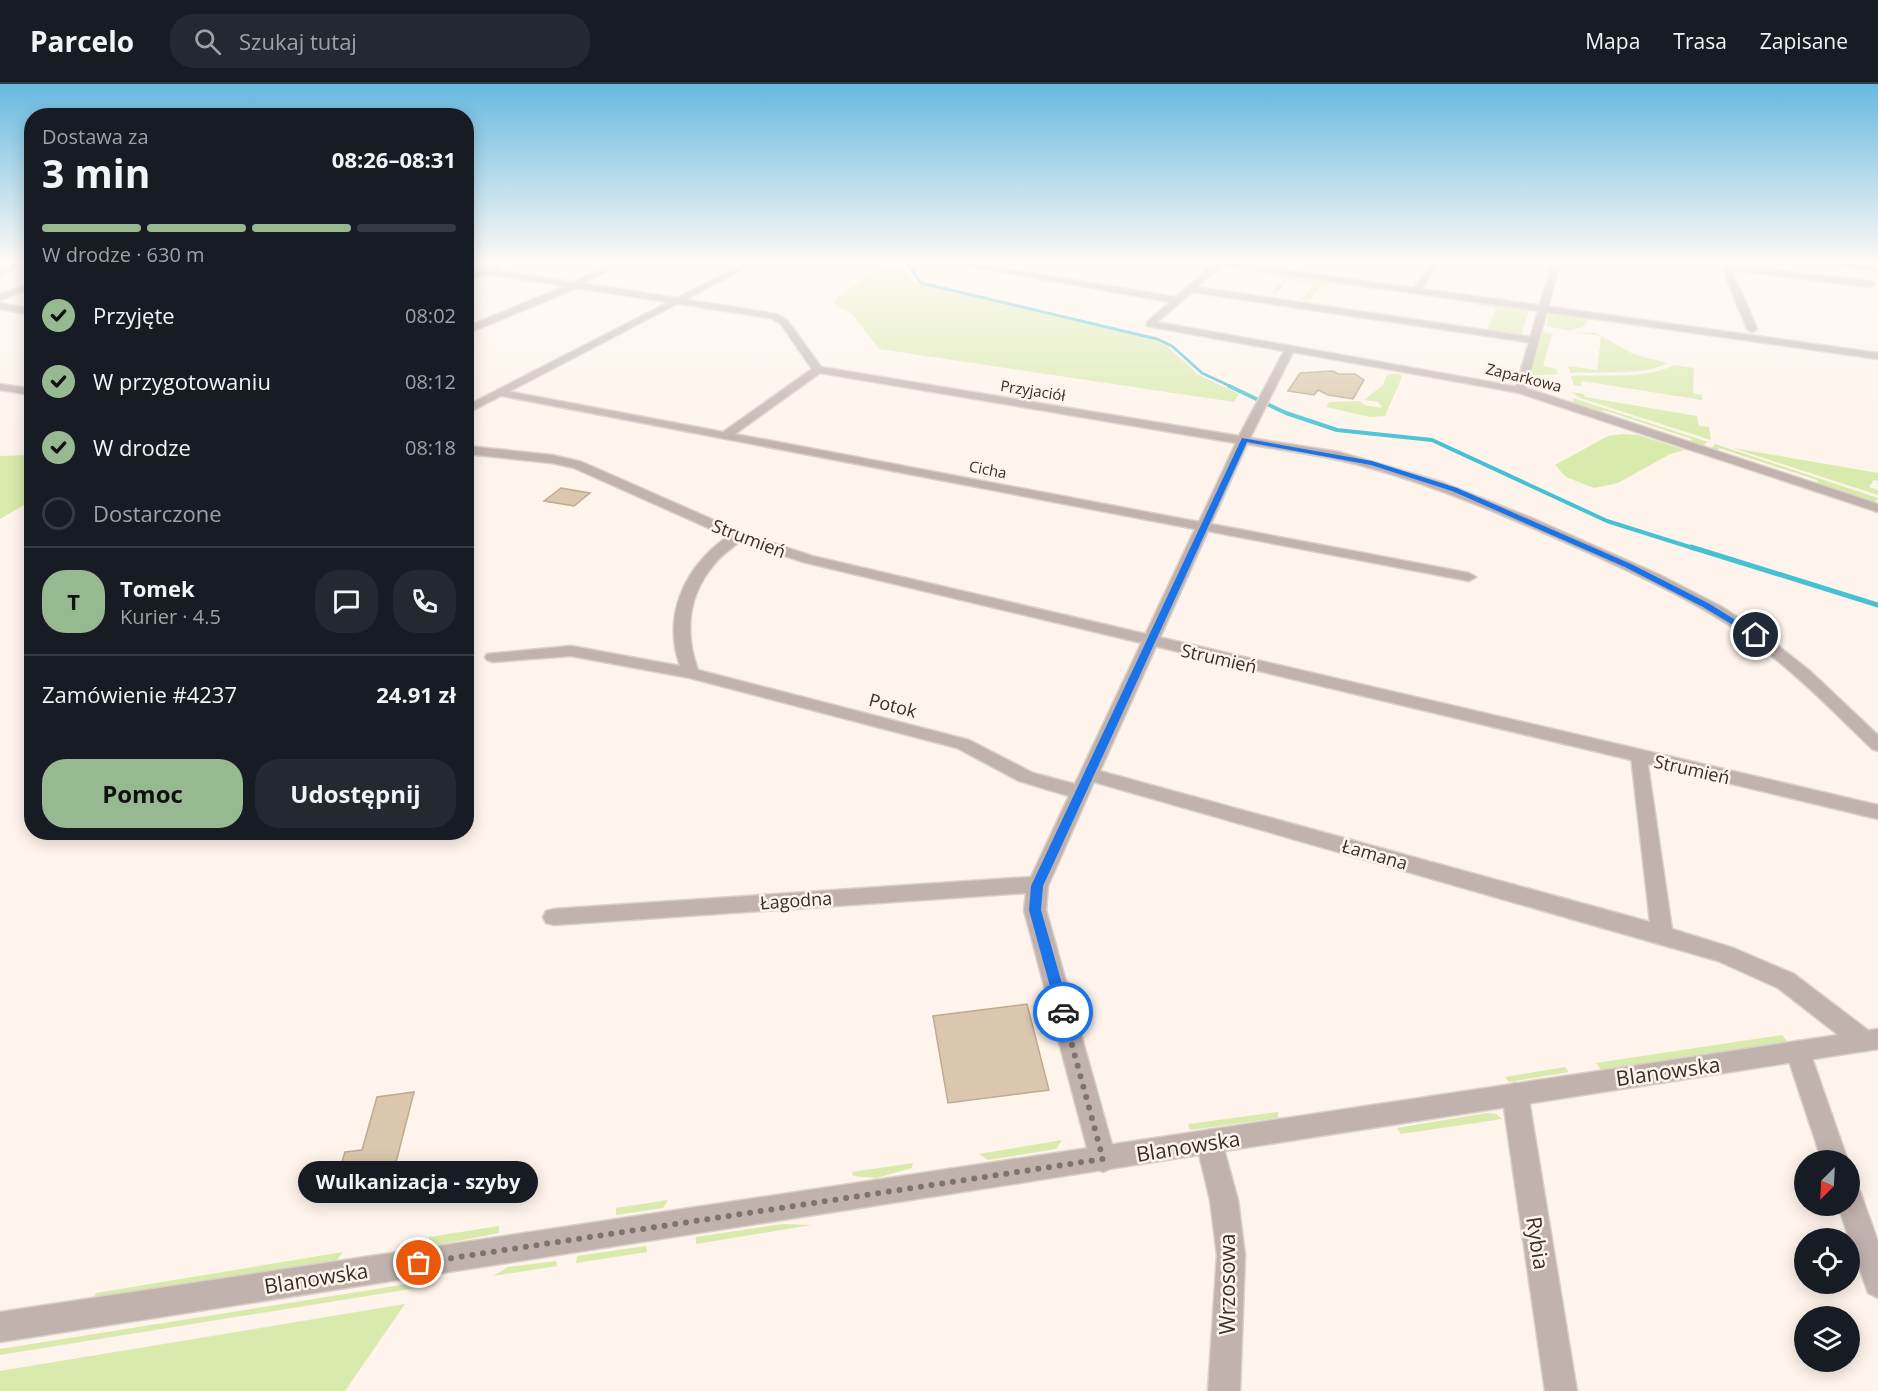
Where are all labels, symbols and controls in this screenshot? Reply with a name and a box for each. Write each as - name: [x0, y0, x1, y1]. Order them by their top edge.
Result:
- search box: [170, 14, 590, 68]
- text: Parcelo: [30, 22, 134, 60]
- icon: search: [191, 25, 224, 58]
- text: Szukaj tutaj: [239, 26, 357, 56]
- text: Mapa: [1585, 27, 1640, 55]
- text: Trasa: [1673, 27, 1727, 55]
- text: Zapisane: [1760, 27, 1848, 55]
- text: Dostawa za: [42, 123, 149, 150]
- text: 08:26–08:31: [332, 144, 456, 174]
- text: 3 min: [42, 146, 150, 199]
- text: W drodze · 630 m: [42, 241, 205, 268]
- icon: check: [42, 299, 75, 332]
- text: Przyjęte: [93, 300, 175, 330]
- text: 08:02: [405, 302, 456, 329]
- street label: Zaparkowa: [1484, 358, 1564, 396]
- icon: check: [42, 365, 75, 398]
- text: W przygotowaniu: [93, 366, 271, 396]
- text: 08:12: [405, 368, 456, 395]
- street label: Przyjaciół: [999, 375, 1067, 405]
- icon: check: [42, 431, 75, 464]
- text: W drodze: [93, 432, 191, 462]
- text: 08:18: [405, 434, 456, 461]
- street label: Cicha: [967, 456, 1009, 482]
- text: Dostarczone: [93, 498, 222, 528]
- street label: Strumień: [709, 513, 789, 563]
- button: chat: [315, 570, 378, 633]
- button: phone: [393, 570, 456, 633]
- text: Tomek: [120, 573, 195, 603]
- text: T: [67, 586, 80, 616]
- text: Kurier · 4.5: [120, 603, 221, 630]
- pin: [1730, 609, 1781, 660]
- icon: home: [1739, 618, 1772, 651]
- street label: Strumień: [1179, 638, 1259, 678]
- text: Zamówienie #4237: [42, 679, 237, 709]
- text: 24.91 zł: [376, 679, 456, 709]
- street label: Potok: [867, 687, 920, 723]
- street label: Strumień: [1652, 749, 1732, 789]
- button: Pomoc: [42, 759, 243, 828]
- button: Udostępnij: [255, 759, 456, 828]
- street label: Łamana: [1339, 833, 1411, 875]
- street label: Łagodna: [759, 886, 833, 914]
- courier: [1033, 982, 1093, 1042]
- icon: car: [1047, 996, 1080, 1029]
- street label: Blanowska: [1614, 1050, 1722, 1092]
- street label: Blanowska: [1134, 1124, 1242, 1168]
- north arrow: [1794, 1150, 1860, 1216]
- map controls: [1794, 1150, 1860, 1372]
- callout: Wulkanizacja - szyby: [299, 1161, 539, 1203]
- text: Wulkanizacja - szyby: [316, 1168, 520, 1195]
- street label: Rybia: [1520, 1214, 1556, 1272]
- button: locate: [1794, 1228, 1860, 1294]
- street label: Wrzosowa: [1213, 1233, 1241, 1335]
- pin: [393, 1237, 444, 1288]
- icon: bag: [402, 1246, 435, 1279]
- street label: Blanowska: [262, 1256, 370, 1300]
- button: layers: [1794, 1306, 1860, 1372]

